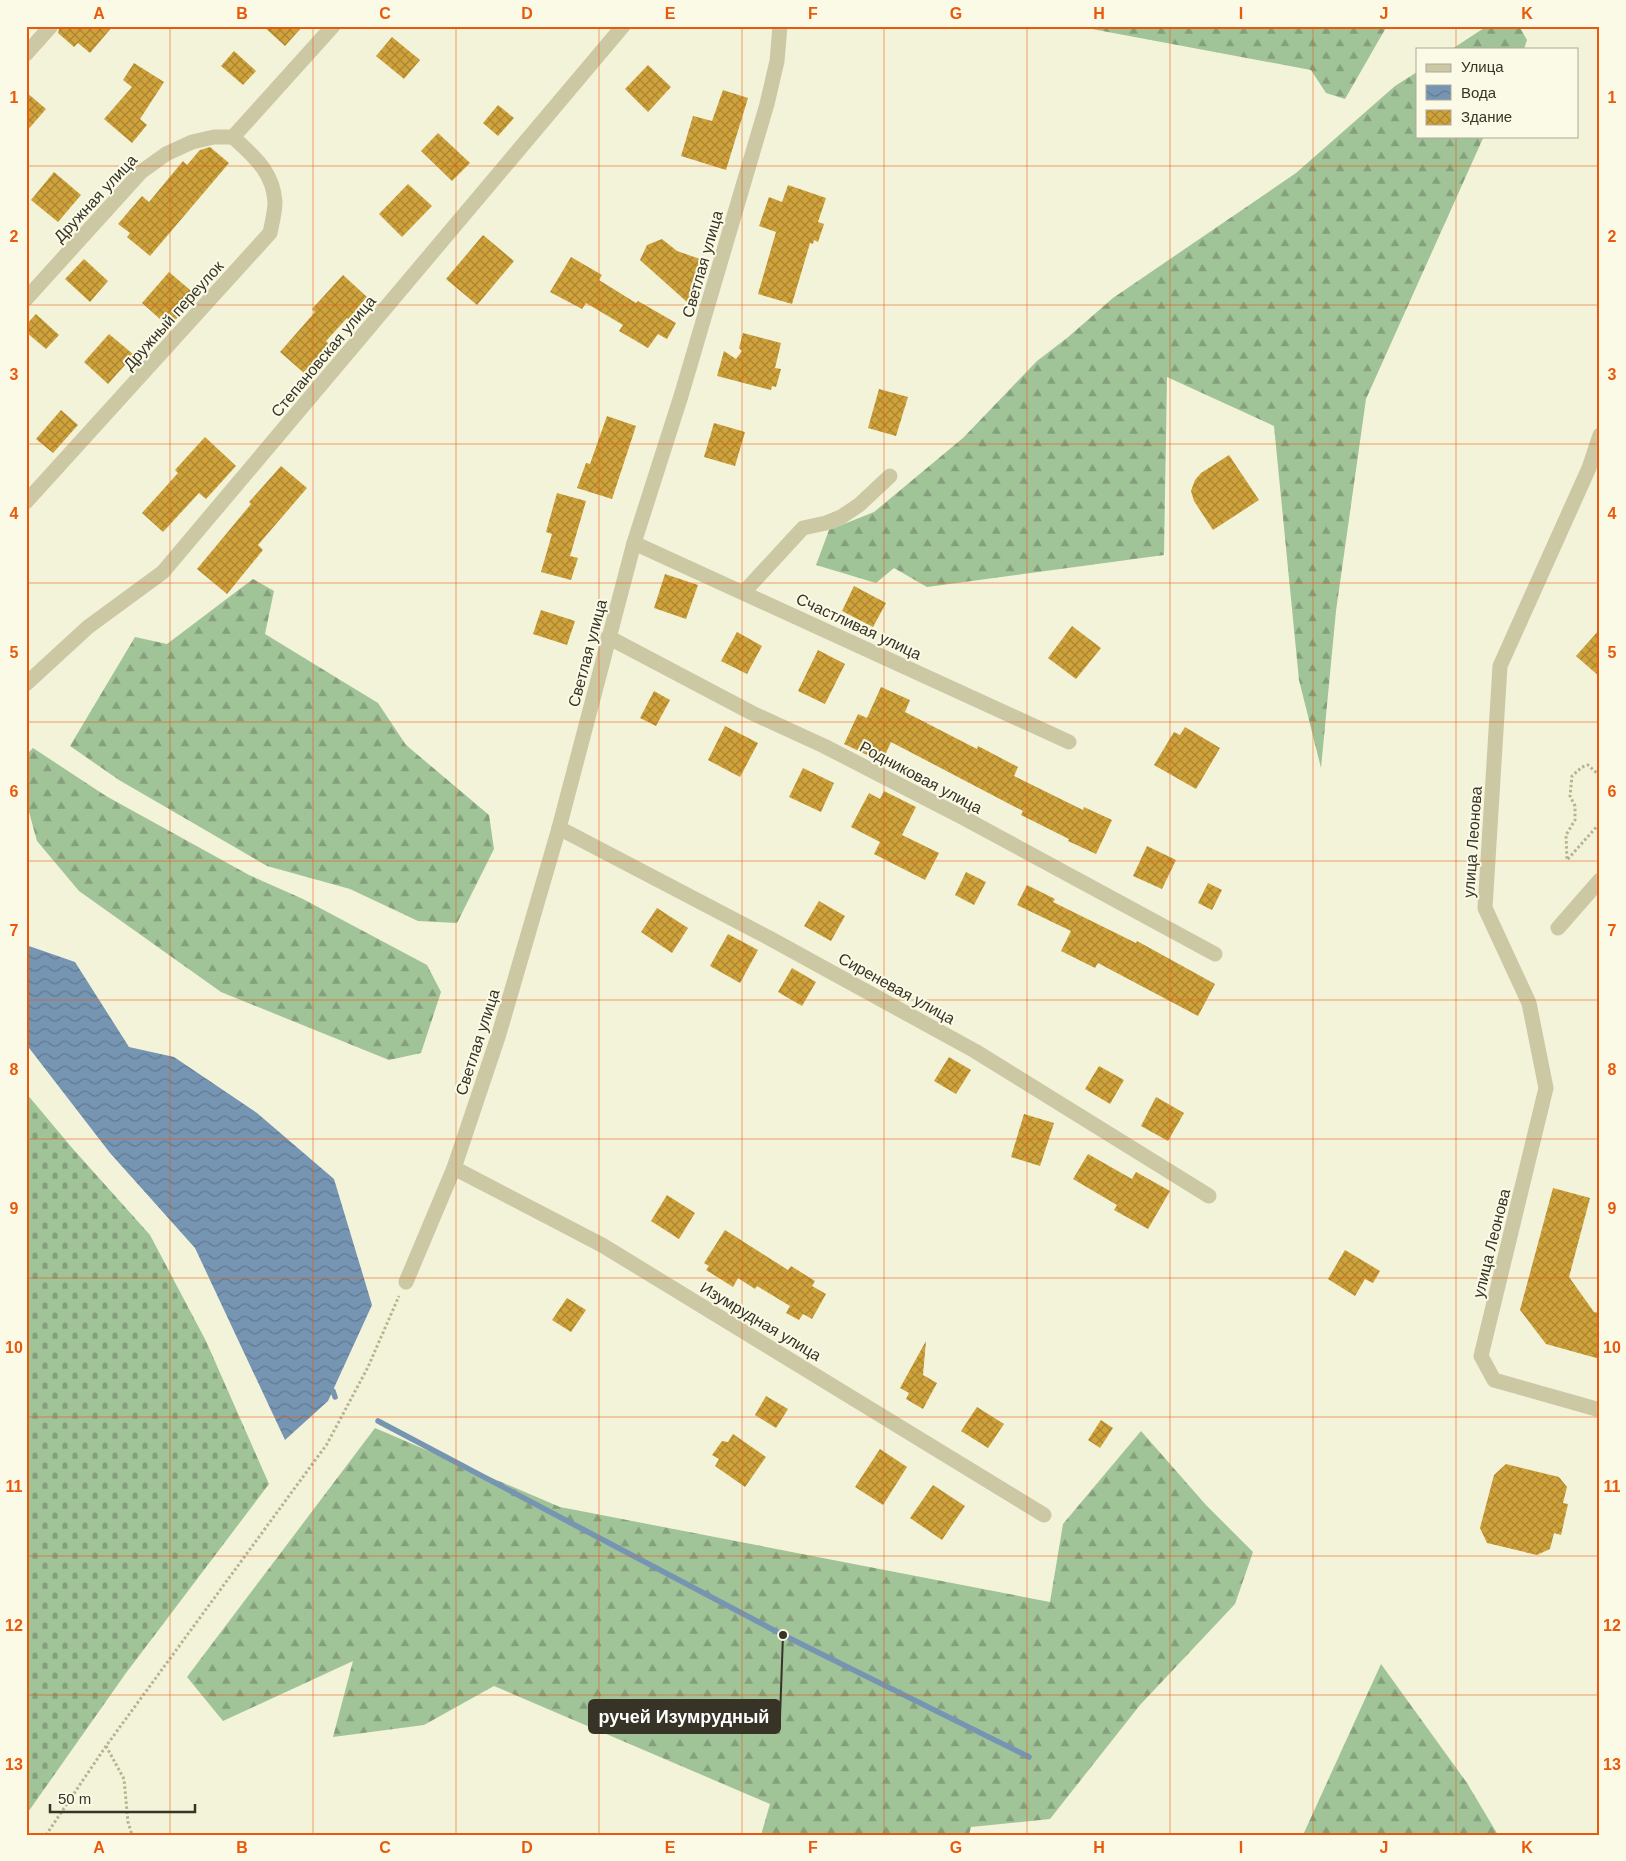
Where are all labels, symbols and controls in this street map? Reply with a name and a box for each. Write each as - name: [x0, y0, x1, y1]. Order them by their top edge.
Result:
- text: A: [93, 5, 105, 22]
- text: B: [236, 5, 248, 22]
- text: C: [379, 5, 391, 22]
- text: D: [521, 5, 533, 22]
- text: E: [665, 5, 676, 22]
- text: F: [808, 5, 818, 22]
- text: G: [950, 5, 962, 22]
- text: H: [1093, 5, 1105, 22]
- text: I: [1239, 5, 1243, 22]
- text: J: [1380, 5, 1388, 22]
- text: K: [1521, 5, 1533, 22]
- legend: [1416, 48, 1578, 138]
- text: Улица: [1461, 58, 1504, 75]
- text: Вода: [1461, 84, 1497, 101]
- text: 1: [10, 89, 19, 106]
- text: 1: [1608, 89, 1617, 106]
- text: Здание: [1461, 108, 1512, 125]
- street label: Дружная улица: [51, 151, 140, 246]
- street label: Светлая улица: [679, 209, 726, 320]
- text: 2: [10, 228, 19, 245]
- text: 2: [1608, 228, 1617, 245]
- street label: Дружный переулок: [120, 257, 227, 373]
- street label: Степановская улица: [268, 292, 379, 420]
- text: 3: [10, 366, 19, 383]
- text: 3: [1608, 366, 1617, 383]
- text: 4: [10, 505, 19, 522]
- text: 4: [1608, 505, 1617, 522]
- street label: Счастливая улица: [793, 590, 924, 663]
- street label: Светлая улица: [565, 597, 610, 709]
- text: 5: [10, 644, 19, 661]
- text: 5: [1608, 644, 1617, 661]
- street label: Родниковая улица: [857, 738, 985, 817]
- text: 6: [10, 783, 19, 800]
- text: 6: [1608, 783, 1617, 800]
- street label: улица Леонова: [1460, 786, 1485, 898]
- text: 7: [10, 922, 19, 939]
- text: 7: [1608, 922, 1617, 939]
- street label: Сиреневая улица: [836, 949, 958, 1028]
- street label: Светлая улица: [452, 987, 503, 1097]
- text: 8: [10, 1061, 19, 1078]
- text: 8: [1608, 1061, 1617, 1078]
- street label: улица Леонова: [1470, 1187, 1513, 1299]
- text: 9: [10, 1200, 19, 1217]
- text: 9: [1608, 1200, 1617, 1217]
- street label: Изумрудная улица: [697, 1279, 824, 1364]
- text: 10: [5, 1339, 23, 1356]
- text: 10: [1603, 1339, 1621, 1356]
- text: 11: [6, 1478, 23, 1495]
- text: 11: [1604, 1478, 1621, 1495]
- text: 12: [5, 1617, 23, 1634]
- text: 12: [1603, 1617, 1621, 1634]
- callout: ручей Изумрудный: [589, 1700, 780, 1733]
- text: ручей Изумрудный: [599, 1707, 769, 1727]
- text: 13: [5, 1756, 23, 1773]
- text: 13: [1603, 1756, 1621, 1773]
- scale bar: [50, 1781, 195, 1813]
- text: 50 m: [58, 1790, 91, 1807]
- text: A: [93, 1839, 105, 1856]
- text: B: [236, 1839, 248, 1856]
- text: C: [379, 1839, 391, 1856]
- text: D: [521, 1839, 533, 1856]
- text: E: [665, 1839, 676, 1856]
- text: F: [808, 1839, 818, 1856]
- text: G: [950, 1839, 962, 1856]
- text: H: [1093, 1839, 1105, 1856]
- text: I: [1239, 1839, 1243, 1856]
- text: J: [1380, 1839, 1388, 1856]
- text: K: [1521, 1839, 1533, 1856]

